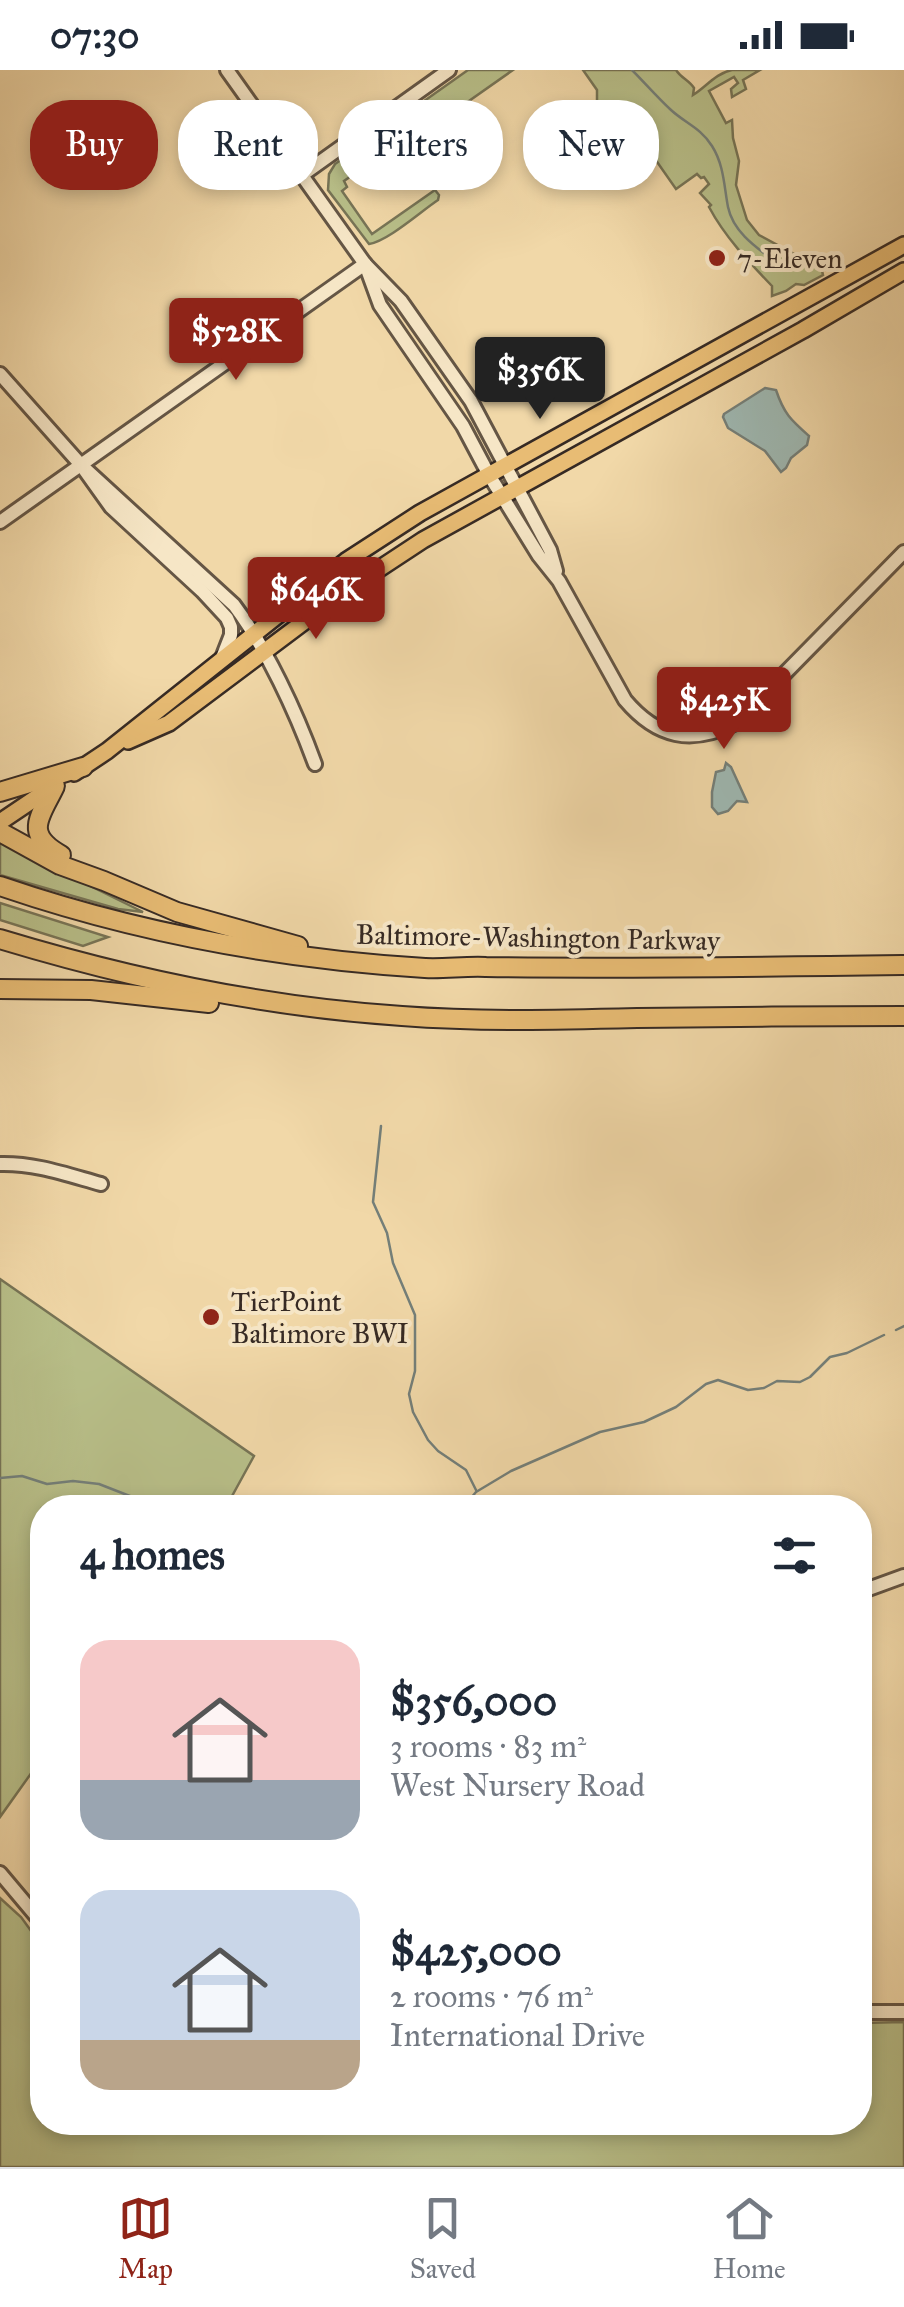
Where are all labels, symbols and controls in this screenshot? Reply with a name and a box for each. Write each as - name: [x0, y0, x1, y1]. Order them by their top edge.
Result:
- text: 07:30: [50, 12, 139, 58]
- chip: Buy: [30, 100, 158, 190]
- chip: Rent: [178, 100, 318, 190]
- chip: Filters: [338, 100, 503, 190]
- chip: New: [523, 100, 659, 190]
- place label: 7-Eleven: [737, 241, 842, 276]
- marker: 7-Eleven: [706, 247, 728, 269]
- pin: $528K: [166, 298, 306, 383]
- text: $528K: [191, 311, 281, 350]
- pin: $356K: [470, 337, 610, 422]
- text: $356K: [497, 350, 583, 389]
- pin: $646K: [246, 557, 386, 642]
- text: $646K: [270, 570, 362, 609]
- pin: $425K: [654, 667, 794, 752]
- text: $425K: [679, 680, 769, 719]
- street label: Baltimore-Washington Parkway: [356, 917, 721, 958]
- place label: TierPoint Baltimore BWI: [231, 1284, 409, 1351]
- marker: TierPoint Baltimore BWI: [200, 1306, 222, 1328]
- icon: filters: [767, 1528, 822, 1583]
- text: 4 homes: [80, 1529, 225, 1581]
- text: $356,000: [390, 1675, 557, 1727]
- icon: home: [160, 1680, 280, 1800]
- text: 3 rooms · 83 m²: [390, 1727, 586, 1766]
- text: West Nursery Road: [390, 1766, 645, 1805]
- text: $425,000: [390, 1925, 562, 1977]
- icon: home: [160, 1930, 280, 2050]
- text: 2 rooms · 76 m²: [390, 1977, 593, 2016]
- text: International Drive: [390, 2016, 645, 2055]
- tab: Map: [118, 2191, 173, 2286]
- tab: Saved: [410, 2191, 476, 2286]
- tab: Home: [713, 2191, 786, 2286]

